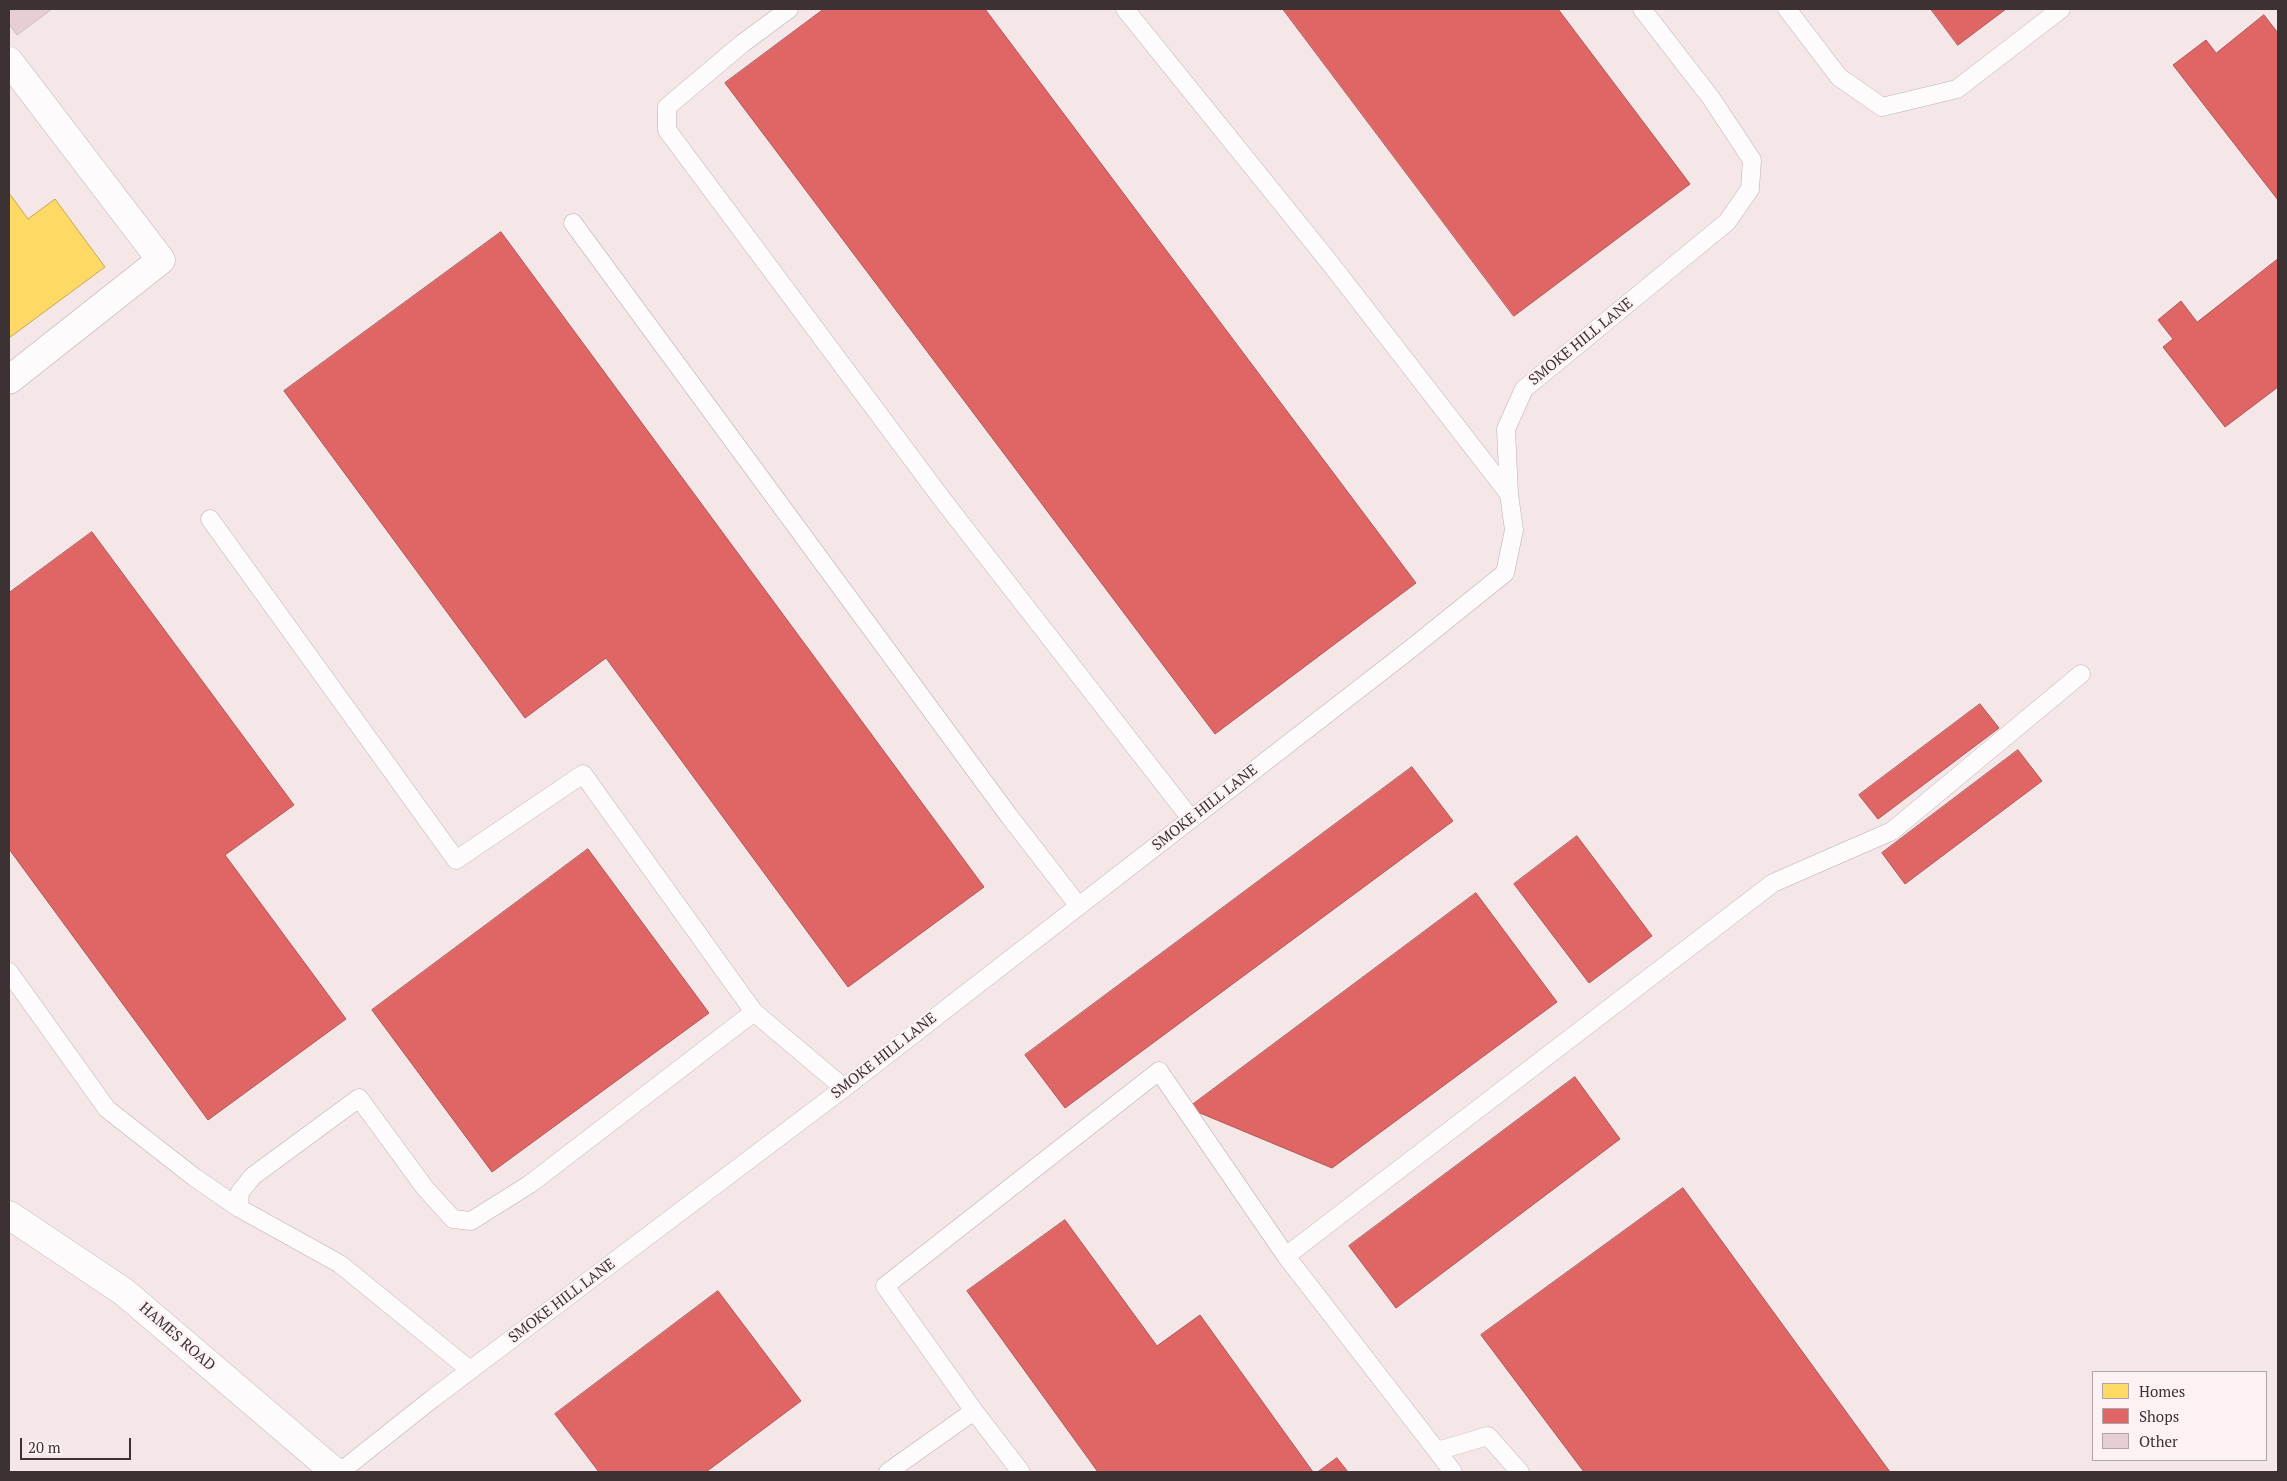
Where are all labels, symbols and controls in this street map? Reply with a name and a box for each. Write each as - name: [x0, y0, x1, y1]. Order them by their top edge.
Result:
- street label: SMOKE HILL LANE: [1525, 295, 1637, 389]
- street label: SMOKE HILL LANE: [1149, 761, 1261, 855]
- street label: SMOKE HILL LANE: [828, 1009, 940, 1103]
- street label: SMOKE HILL LANE: [505, 1255, 619, 1347]
- street label: HAMES ROAD: [135, 1299, 219, 1375]
- legend: [2092, 1371, 2267, 1461]
- text: Homes: [2139, 1381, 2185, 1401]
- text: Shops: [2139, 1406, 2179, 1426]
- scale bar: [22, 1428, 134, 1460]
- text: Other: [2139, 1431, 2178, 1451]
- text: 20 m: [28, 1437, 61, 1457]

